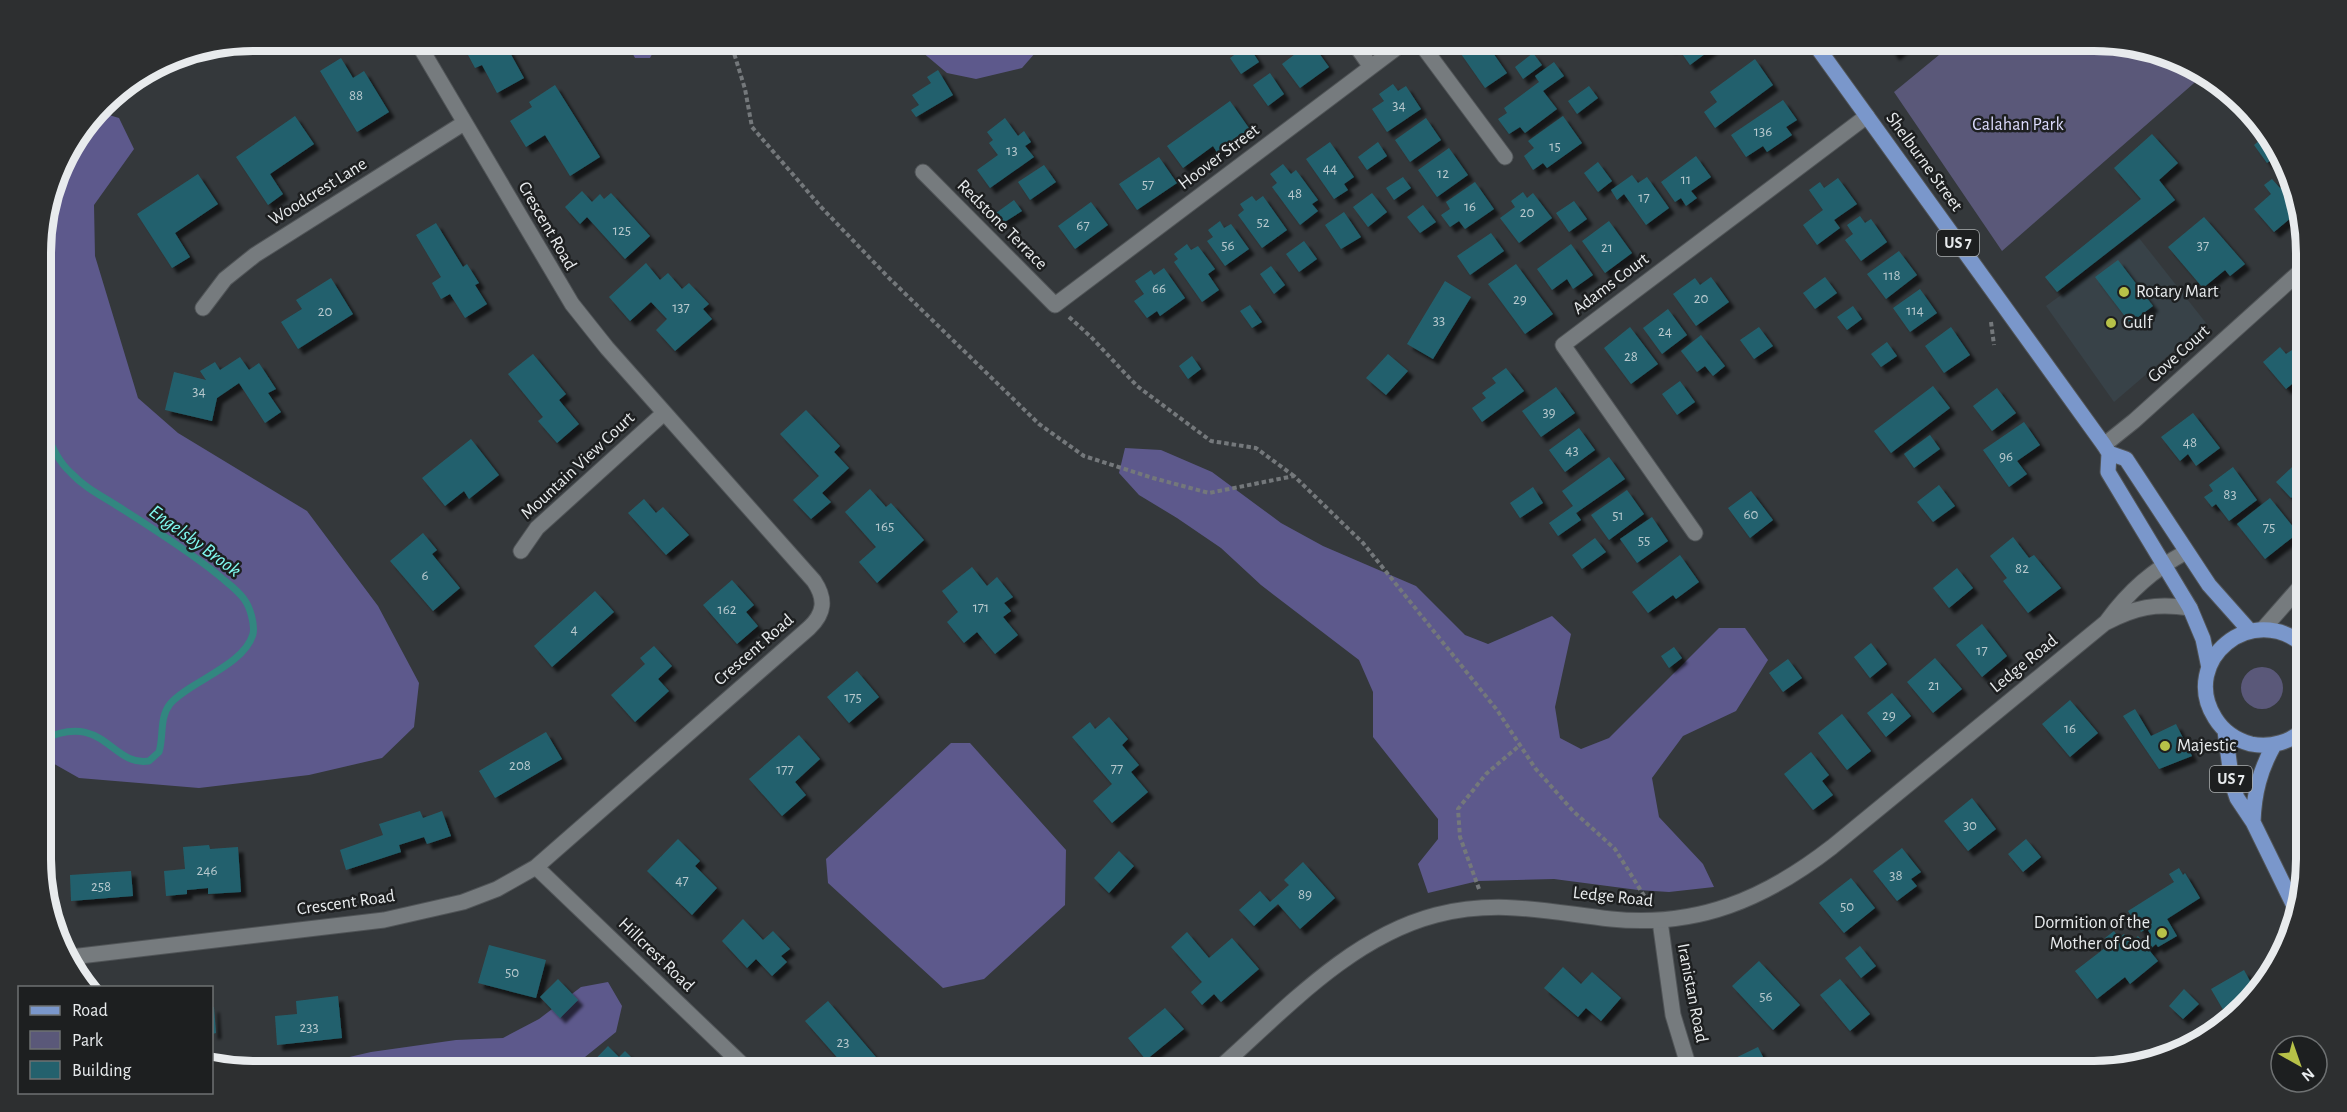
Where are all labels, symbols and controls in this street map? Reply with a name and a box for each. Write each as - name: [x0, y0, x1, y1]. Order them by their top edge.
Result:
- house number: 88: [349, 88, 363, 103]
- house number: 34: [1392, 98, 1406, 113]
- street label: Shelburne Street: [1882, 109, 1966, 215]
- park label: Calahan Park: [1972, 116, 2064, 134]
- street label: Hoover Street: [1175, 121, 1263, 193]
- house number: 136: [1754, 124, 1772, 139]
- house number: 15: [1549, 139, 1561, 154]
- house number: 13: [1006, 143, 1018, 158]
- street label: Woodcrest Lane: [266, 155, 370, 229]
- house number: 44: [1323, 161, 1337, 176]
- house number: 12: [1437, 166, 1449, 181]
- house number: 11: [1681, 172, 1691, 187]
- street label: Redstone Terrace: [953, 176, 1051, 274]
- house number: 57: [1142, 177, 1154, 192]
- street label: Crescent Road: [515, 179, 579, 273]
- house number: 48: [1288, 186, 1302, 201]
- house number: 17: [1638, 190, 1650, 205]
- house number: 16: [1464, 199, 1476, 214]
- house number: 20: [1520, 205, 1534, 220]
- house number: 52: [1256, 215, 1270, 230]
- house number: 67: [1076, 218, 1090, 233]
- house number: 125: [613, 223, 631, 238]
- road number: US 7: [1937, 230, 1979, 256]
- house number: 56: [1221, 238, 1235, 253]
- house number: 37: [2197, 238, 2209, 253]
- house number: 21: [1601, 240, 1613, 255]
- street label: Adams Court: [1570, 250, 1653, 318]
- house number: 118: [1883, 268, 1901, 283]
- house number: 66: [1152, 281, 1166, 296]
- place label: Rotary Mart: [2136, 283, 2219, 301]
- marker: Rotary Mart: [2117, 285, 2131, 299]
- house number: 20: [1694, 291, 1708, 306]
- house number: 29: [1513, 292, 1527, 307]
- house number: 137: [672, 300, 690, 315]
- house number: 114: [1906, 303, 1924, 318]
- house number: 20: [318, 304, 332, 319]
- house number: 33: [1433, 313, 1445, 328]
- place label: Gulf: [2123, 314, 2154, 332]
- marker: Gulf: [2104, 316, 2118, 330]
- street label: Gove Court: [2145, 322, 2213, 386]
- house number: 24: [1658, 324, 1672, 339]
- house number: 28: [1624, 349, 1638, 364]
- house number: 34: [192, 384, 206, 399]
- house number: 39: [1542, 405, 1556, 420]
- street label: Mountain View Court: [518, 409, 638, 523]
- house number: 48: [2183, 435, 2197, 450]
- house number: 43: [1565, 443, 1579, 458]
- house number: 96: [1999, 449, 2013, 464]
- house number: 83: [2223, 487, 2237, 502]
- water label: Engelsby Brook: [145, 501, 245, 581]
- house number: 60: [1744, 507, 1759, 522]
- house number: 51: [1612, 508, 1624, 523]
- house number: 165: [876, 519, 894, 534]
- house number: 75: [2263, 520, 2275, 535]
- house number: 55: [1638, 533, 1650, 548]
- house number: 82: [2015, 561, 2029, 576]
- house number: 6: [421, 568, 429, 583]
- house number: 171: [973, 600, 989, 615]
- house number: 162: [717, 602, 737, 617]
- street label: Crescent Road: [711, 611, 797, 689]
- house number: 4: [570, 622, 578, 637]
- street label: Ledge Road: [1987, 632, 2061, 696]
- house number: 17: [1976, 643, 1988, 658]
- house number: 21: [1928, 678, 1940, 693]
- house number: 175: [844, 690, 862, 705]
- house number: 29: [1882, 708, 1896, 723]
- house number: 16: [2064, 721, 2076, 736]
- place label: Majestic: [2177, 737, 2236, 755]
- marker: Majestic: [2158, 739, 2172, 753]
- house number: 208: [509, 758, 531, 773]
- house number: 77: [1111, 761, 1123, 776]
- house number: 177: [776, 762, 794, 777]
- road number: US 7: [2210, 766, 2252, 792]
- house number: 30: [1963, 818, 1977, 833]
- house number: 246: [196, 863, 218, 878]
- house number: 38: [1889, 868, 1903, 883]
- house number: 47: [675, 873, 689, 888]
- house number: 258: [91, 879, 111, 894]
- street label: Ledge Road: [1572, 884, 1654, 910]
- street label: Crescent Road: [296, 887, 396, 919]
- house number: 89: [1298, 887, 1312, 902]
- house number: 50: [1840, 899, 1854, 914]
- place label: Dormition of the Mother of God: [2034, 914, 2150, 953]
- street label: Hillcrest Road: [615, 915, 697, 995]
- marker: Dormition of the Mother of God: [2155, 926, 2169, 940]
- street label: Iranistan Road: [1674, 942, 1710, 1044]
- house number: 50: [505, 965, 519, 980]
- legend: [18, 986, 213, 1094]
- house number: 56: [1759, 989, 1773, 1004]
- text: Road: [72, 1002, 108, 1020]
- house number: 233: [299, 1020, 319, 1035]
- text: Park: [72, 1032, 104, 1050]
- north arrow: [2269, 1034, 2329, 1094]
- house number: 23: [836, 1035, 850, 1050]
- text: Building: [72, 1062, 132, 1080]
- text: N: [2299, 1065, 2317, 1084]

